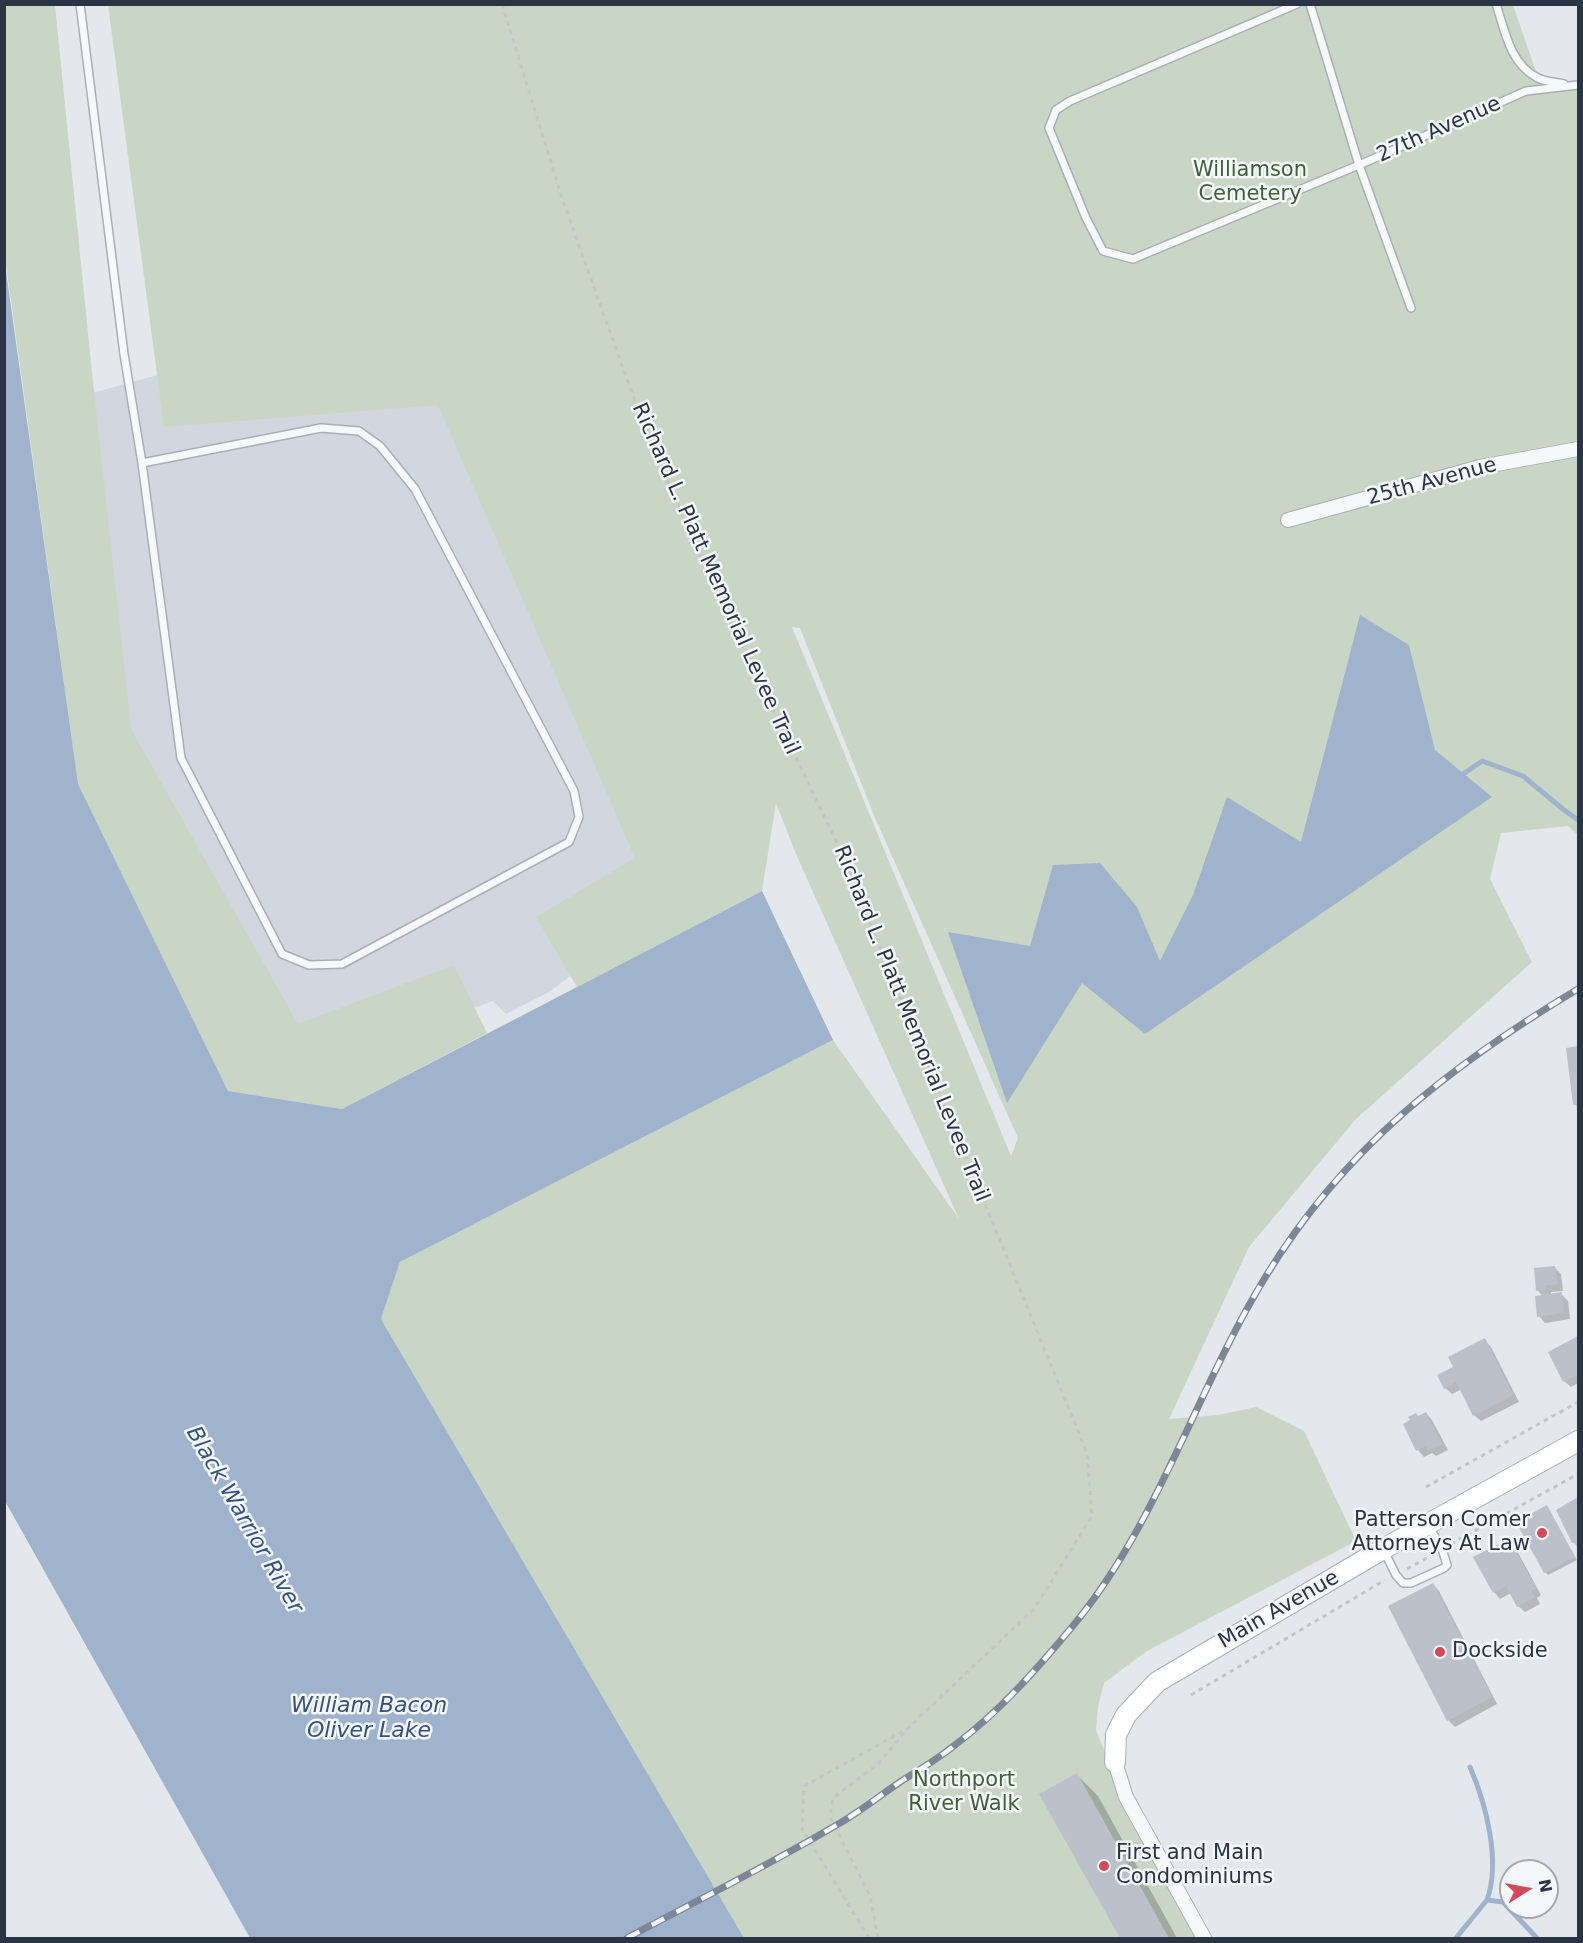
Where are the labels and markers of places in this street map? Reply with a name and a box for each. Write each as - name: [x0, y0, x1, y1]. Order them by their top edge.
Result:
- place label: Patterson Comer Attorneys At Law: [1352, 1508, 1530, 1558]
- marker: Patterson Comer Attorneys At Law: [1535, 1526, 1549, 1540]
- place label: Dockside: [1452, 1639, 1548, 1665]
- marker: Dockside: [1433, 1645, 1447, 1659]
- place label: First and Main Condominiums: [1116, 1841, 1273, 1891]
- marker: First and Main Condominiums: [1097, 1859, 1111, 1873]

